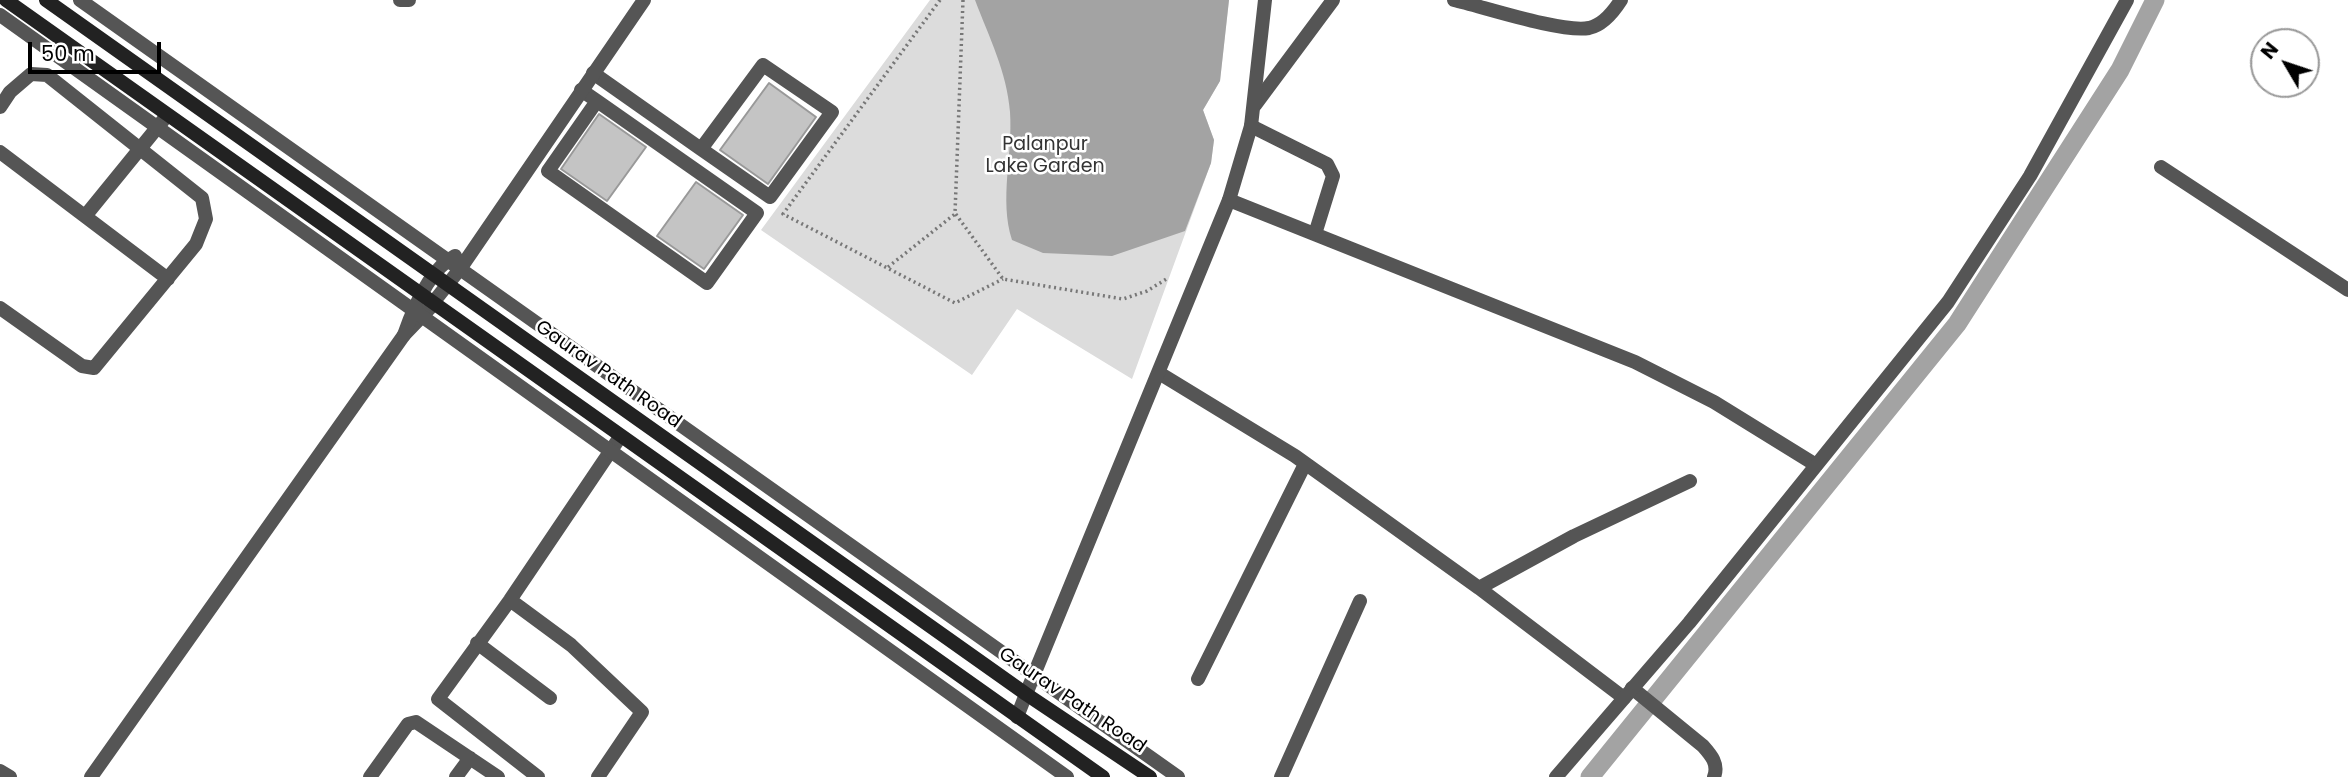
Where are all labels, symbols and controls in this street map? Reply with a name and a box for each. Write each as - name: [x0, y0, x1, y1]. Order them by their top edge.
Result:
- scale bar: [32, 28, 164, 72]
- north arrow: [2250, 28, 2320, 98]
- text: N: [2255, 37, 2285, 65]
- text: 50 m: [41, 39, 95, 68]
- park label: Palanpur Lake Garden: [985, 134, 1105, 178]
- street label: Gaurav Path Road: [531, 316, 685, 434]
- street label: Gaurav Path Road: [994, 643, 1150, 759]

